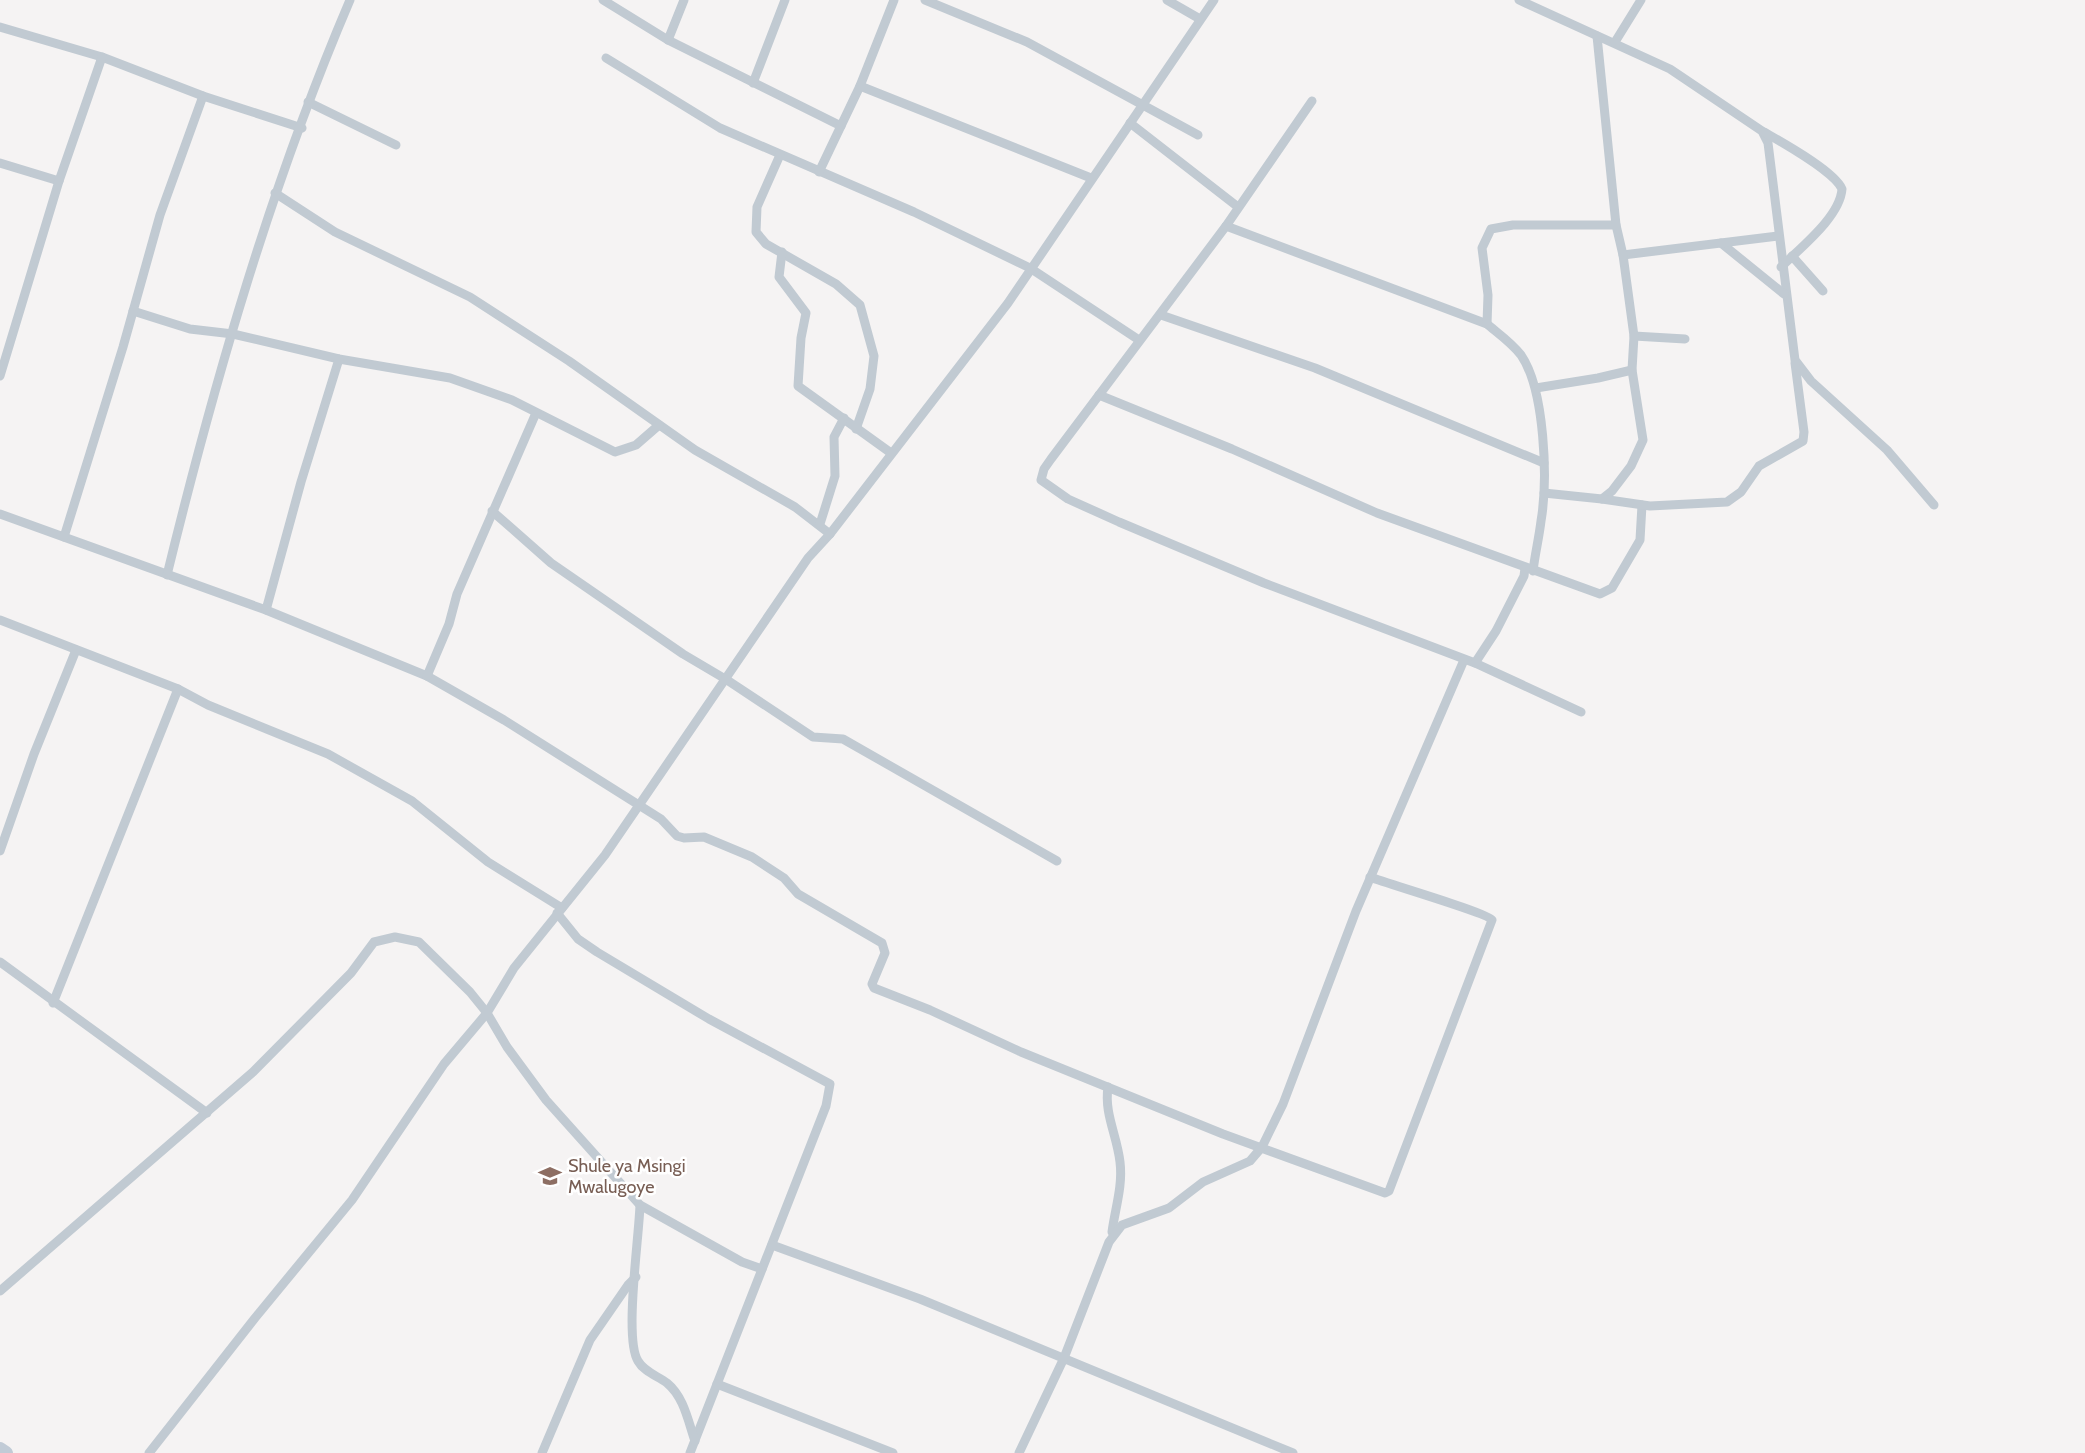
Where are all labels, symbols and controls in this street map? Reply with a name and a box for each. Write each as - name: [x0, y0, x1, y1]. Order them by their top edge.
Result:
- place label: Shule ya Msingi Mwalugoye: [568, 1155, 686, 1198]
- school or university icon: Shule ya Msingi Mwalugoye: [537, 1163, 563, 1189]

